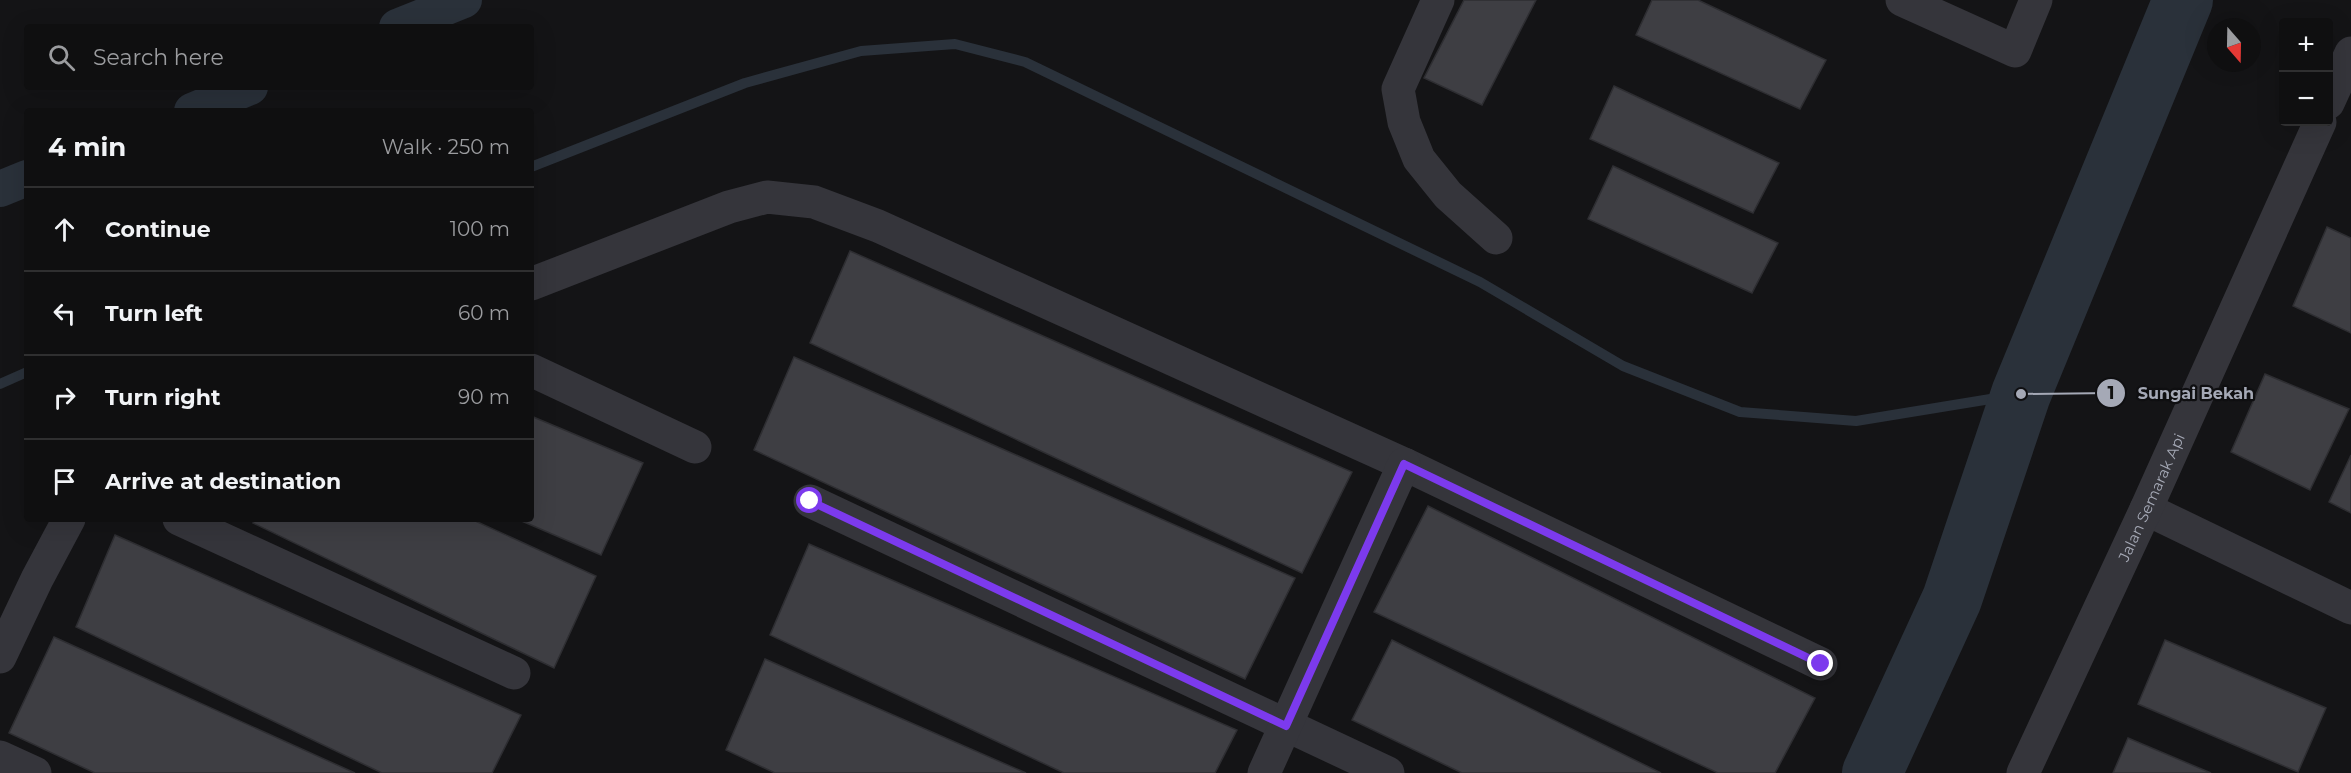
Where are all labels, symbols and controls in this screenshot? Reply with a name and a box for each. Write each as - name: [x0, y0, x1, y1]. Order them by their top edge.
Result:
- north arrow: [2207, 18, 2261, 72]
- map controls: [2279, 18, 2333, 126]
- button: +: [2279, 18, 2333, 72]
- search box: [24, 24, 534, 90]
- icon: search: [45, 41, 78, 74]
- text: Search here: [93, 44, 224, 71]
- button: −: [2279, 72, 2333, 126]
- text: 4 min: [48, 131, 126, 163]
- text: Walk · 250 m: [382, 135, 510, 159]
- icon: ahead: [48, 213, 81, 246]
- text: Continue: [105, 216, 211, 243]
- text: 100 m: [450, 217, 510, 241]
- icon: left: [48, 297, 81, 330]
- text: Turn left: [105, 300, 203, 327]
- text: 60 m: [458, 301, 510, 325]
- callout: Sungai Bekah: [2096, 376, 2266, 410]
- icon: right: [48, 381, 81, 414]
- text: 1: [2107, 382, 2115, 404]
- text: Turn right: [105, 384, 220, 411]
- text: Sungai Bekah: [2138, 384, 2254, 403]
- text: 90 m: [458, 385, 510, 409]
- street label: Jalan Semarak Api: [2113, 430, 2188, 565]
- icon: arrive: [48, 465, 81, 498]
- text: Arrive at destination: [105, 468, 341, 495]
- route start: [796, 487, 822, 513]
- route end: [1807, 650, 1833, 676]

